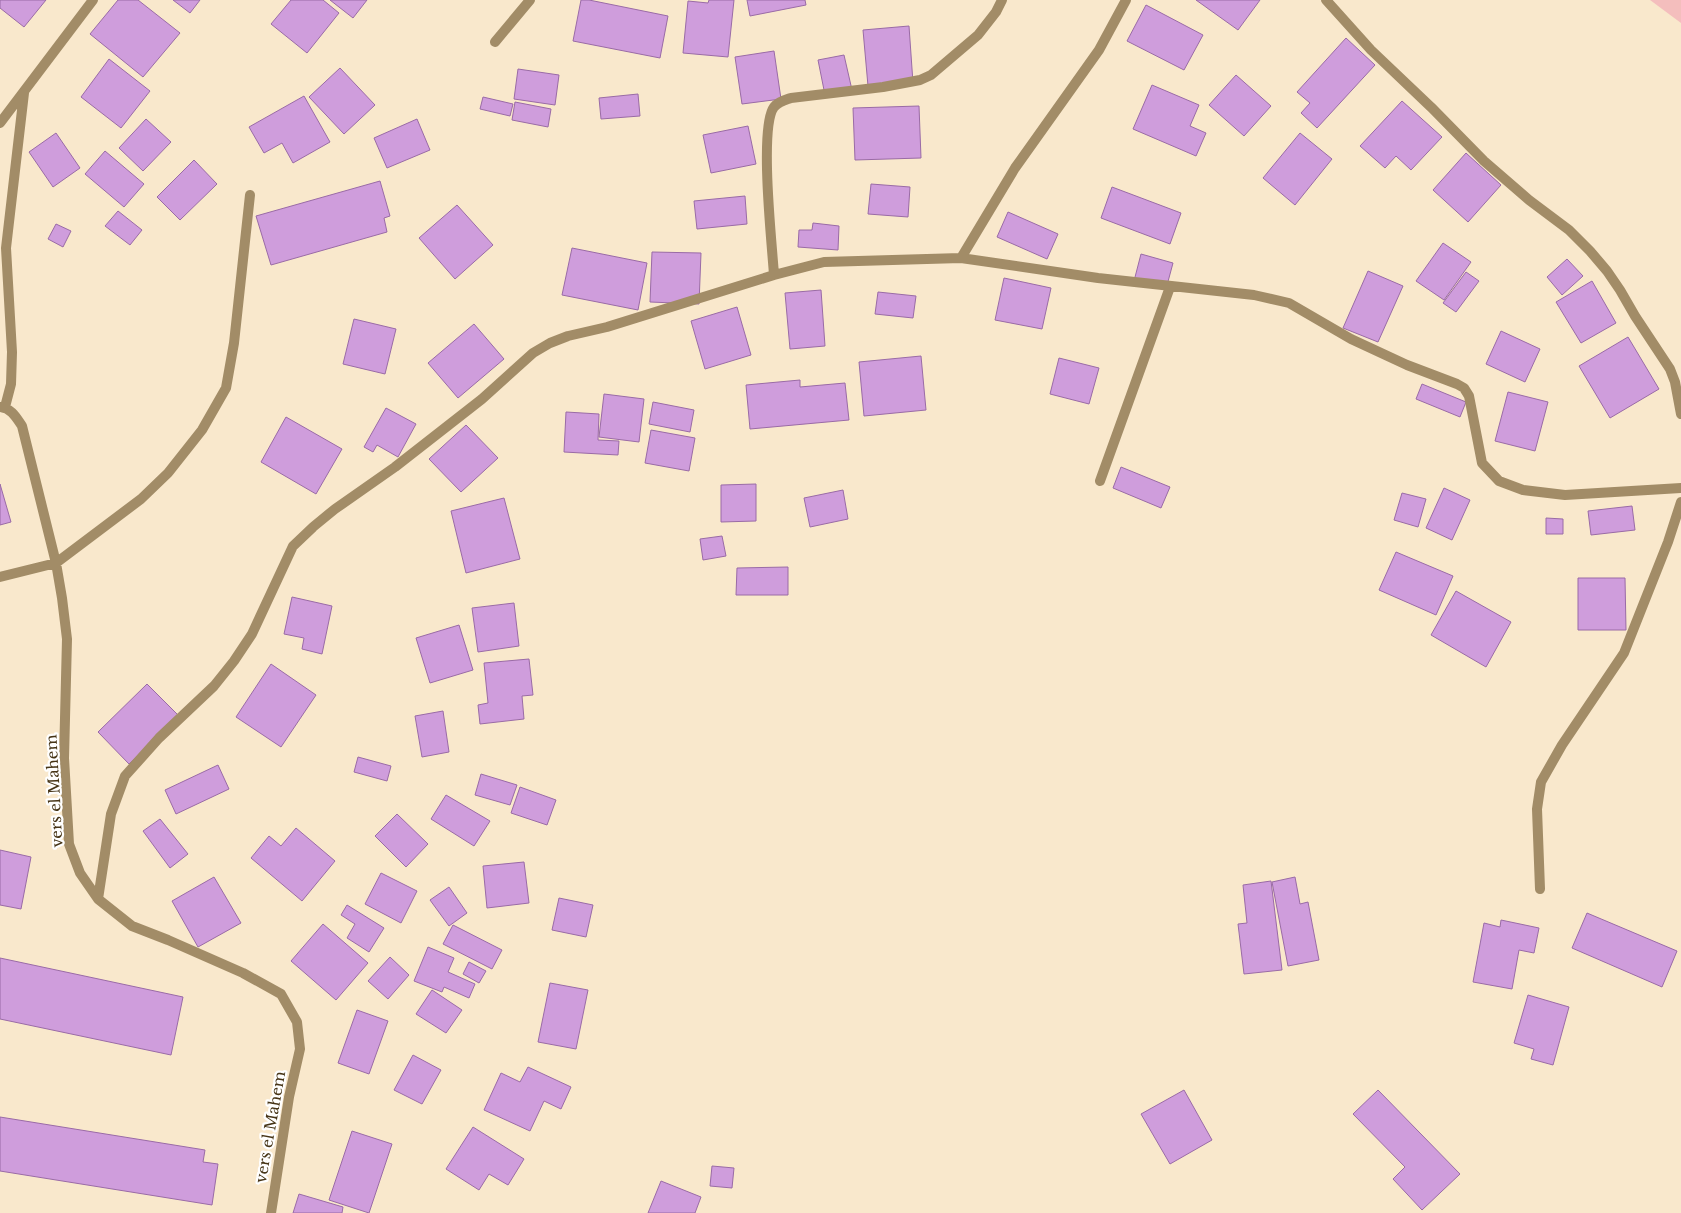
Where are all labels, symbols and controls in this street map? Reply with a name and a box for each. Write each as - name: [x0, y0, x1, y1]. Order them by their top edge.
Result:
- street label: vers el Mahem: [42, 734, 66, 848]
- street label: vers el Mahem: [251, 1070, 289, 1184]

